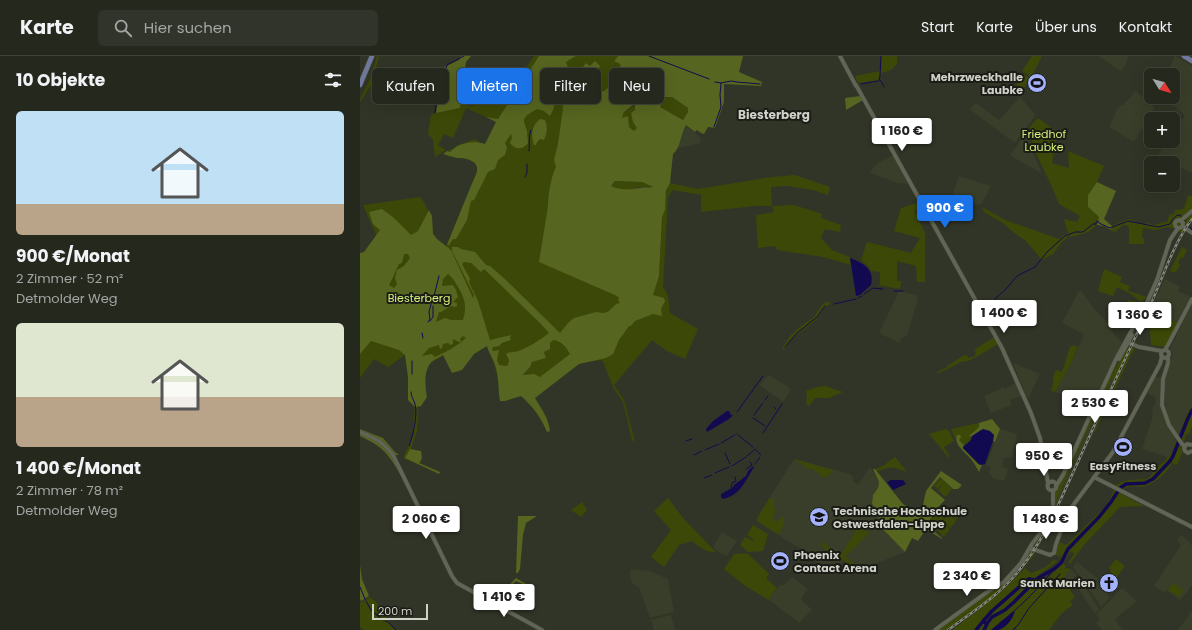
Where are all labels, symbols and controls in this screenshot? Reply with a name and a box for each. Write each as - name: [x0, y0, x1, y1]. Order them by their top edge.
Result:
- search box: [98, 10, 378, 46]
- text: Karte: [20, 14, 74, 41]
- icon: search: [112, 17, 134, 39]
- text: Hier suchen: [144, 17, 232, 38]
- text: Start: [921, 17, 954, 37]
- text: Karte: [976, 17, 1013, 37]
- text: Über uns: [1035, 17, 1097, 37]
- text: Kontakt: [1119, 17, 1172, 37]
- text: 10 Objekte: [16, 68, 105, 92]
- chip: Kaufen: [372, 68, 449, 104]
- chip: Mieten: [457, 68, 532, 104]
- chip: Filter: [540, 68, 601, 104]
- chip: Neu: [609, 68, 664, 104]
- north arrow: [1144, 68, 1180, 104]
- map controls: [1144, 68, 1180, 192]
- icon: filters: [322, 69, 344, 91]
- place label: Mehrzweckhalle Laubke: [931, 69, 1023, 98]
- sports icon: Mehrzweckhalle Laubke: [1026, 72, 1048, 94]
- district label: Biesterberg: [738, 106, 810, 123]
- button: +: [1144, 112, 1180, 148]
- pin: 1 160 €: [865, 118, 939, 152]
- text: 1 160 €: [881, 121, 923, 140]
- park label: Friedhof Laubke: [1022, 126, 1067, 155]
- icon: home: [144, 137, 216, 209]
- button: −: [1144, 156, 1180, 192]
- pin: 900 €: [917, 195, 973, 229]
- text: 900 €: [926, 198, 964, 217]
- text: 900 €/Monat: [16, 244, 130, 268]
- text: 2 Zimmer · 52 m²: [16, 269, 123, 288]
- text: Detmolder Weg: [16, 289, 118, 308]
- park label: Biesterberg: [388, 290, 450, 306]
- pin: 1 400 €: [967, 300, 1041, 334]
- pin: 1 360 €: [1103, 302, 1177, 336]
- text: 1 400 €: [981, 303, 1027, 322]
- text: 1 360 €: [1117, 305, 1163, 324]
- icon: home: [144, 349, 216, 421]
- pin: 2 530 €: [1058, 390, 1132, 424]
- text: 2 530 €: [1071, 393, 1119, 412]
- sports icon: EasyFitness: [1112, 436, 1134, 458]
- pin: 950 €: [1016, 443, 1072, 477]
- text: 950 €: [1025, 446, 1063, 465]
- text: 1 400 €/Monat: [16, 456, 141, 480]
- place label: EasyFitness: [1090, 458, 1156, 474]
- text: 2 Zimmer · 78 m²: [16, 481, 123, 500]
- text: Detmolder Weg: [16, 501, 118, 520]
- place label: Technische Hochschule Ostwestfalen-Lippe: [833, 503, 967, 532]
- pin: 2 060 €: [389, 506, 463, 540]
- school or university icon: Technische Hochschule Ostwestfalen-Lippe: [808, 506, 830, 528]
- pin: 1 480 €: [1009, 506, 1083, 540]
- text: 2 060 €: [402, 509, 450, 528]
- text: 1 480 €: [1023, 509, 1069, 528]
- place label: Phoenix Contact Arena: [794, 547, 877, 576]
- sports icon: Phoenix Contact Arena: [769, 550, 791, 572]
- pin: 2 340 €: [930, 563, 1004, 597]
- text: 2 340 €: [943, 566, 991, 585]
- church icon: Sankt Marien: [1098, 572, 1120, 594]
- place label: Sankt Marien: [1020, 575, 1095, 591]
- pin: 1 410 €: [467, 584, 541, 618]
- text: 1 410 €: [483, 587, 525, 606]
- scale bar: [372, 602, 428, 621]
- text: 200 m: [378, 603, 412, 619]

